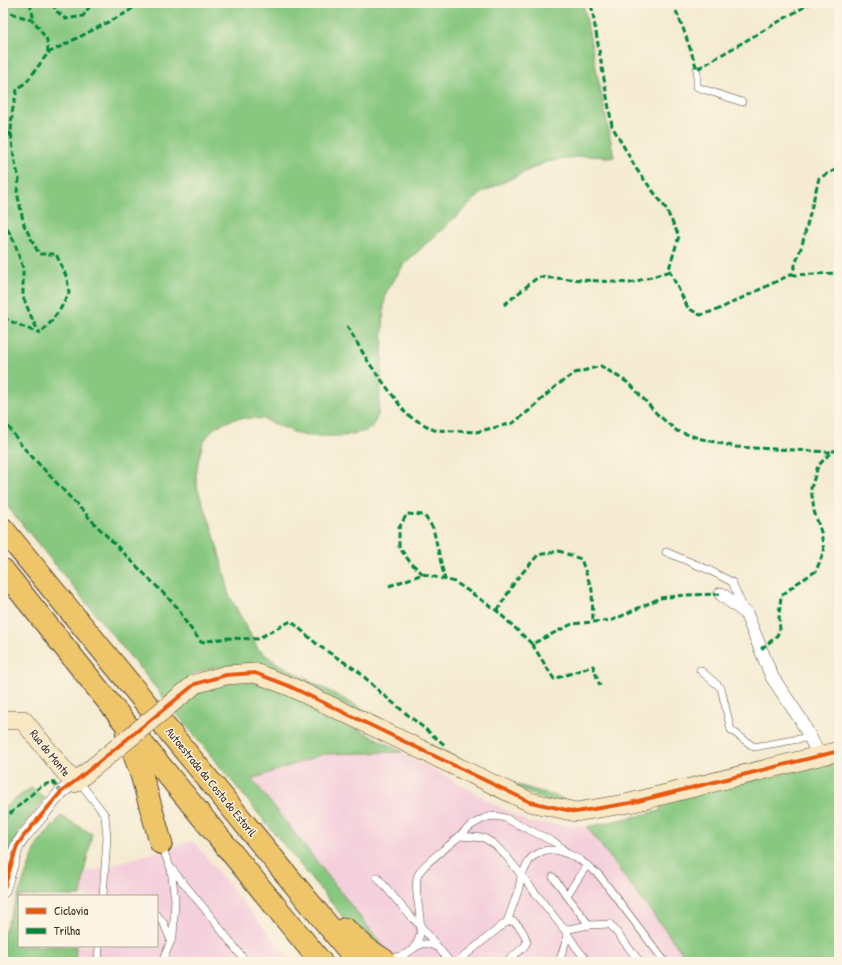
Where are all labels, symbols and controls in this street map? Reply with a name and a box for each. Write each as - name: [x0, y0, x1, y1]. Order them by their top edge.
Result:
- street label: Autoestrada da Costa do Estoril: [162, 723, 261, 841]
- street label: Rua do Monte: [26, 725, 75, 780]
- legend: [18, 895, 158, 947]
- text: Ciclovia: [54, 902, 88, 919]
- text: Trilha: [54, 922, 80, 939]

